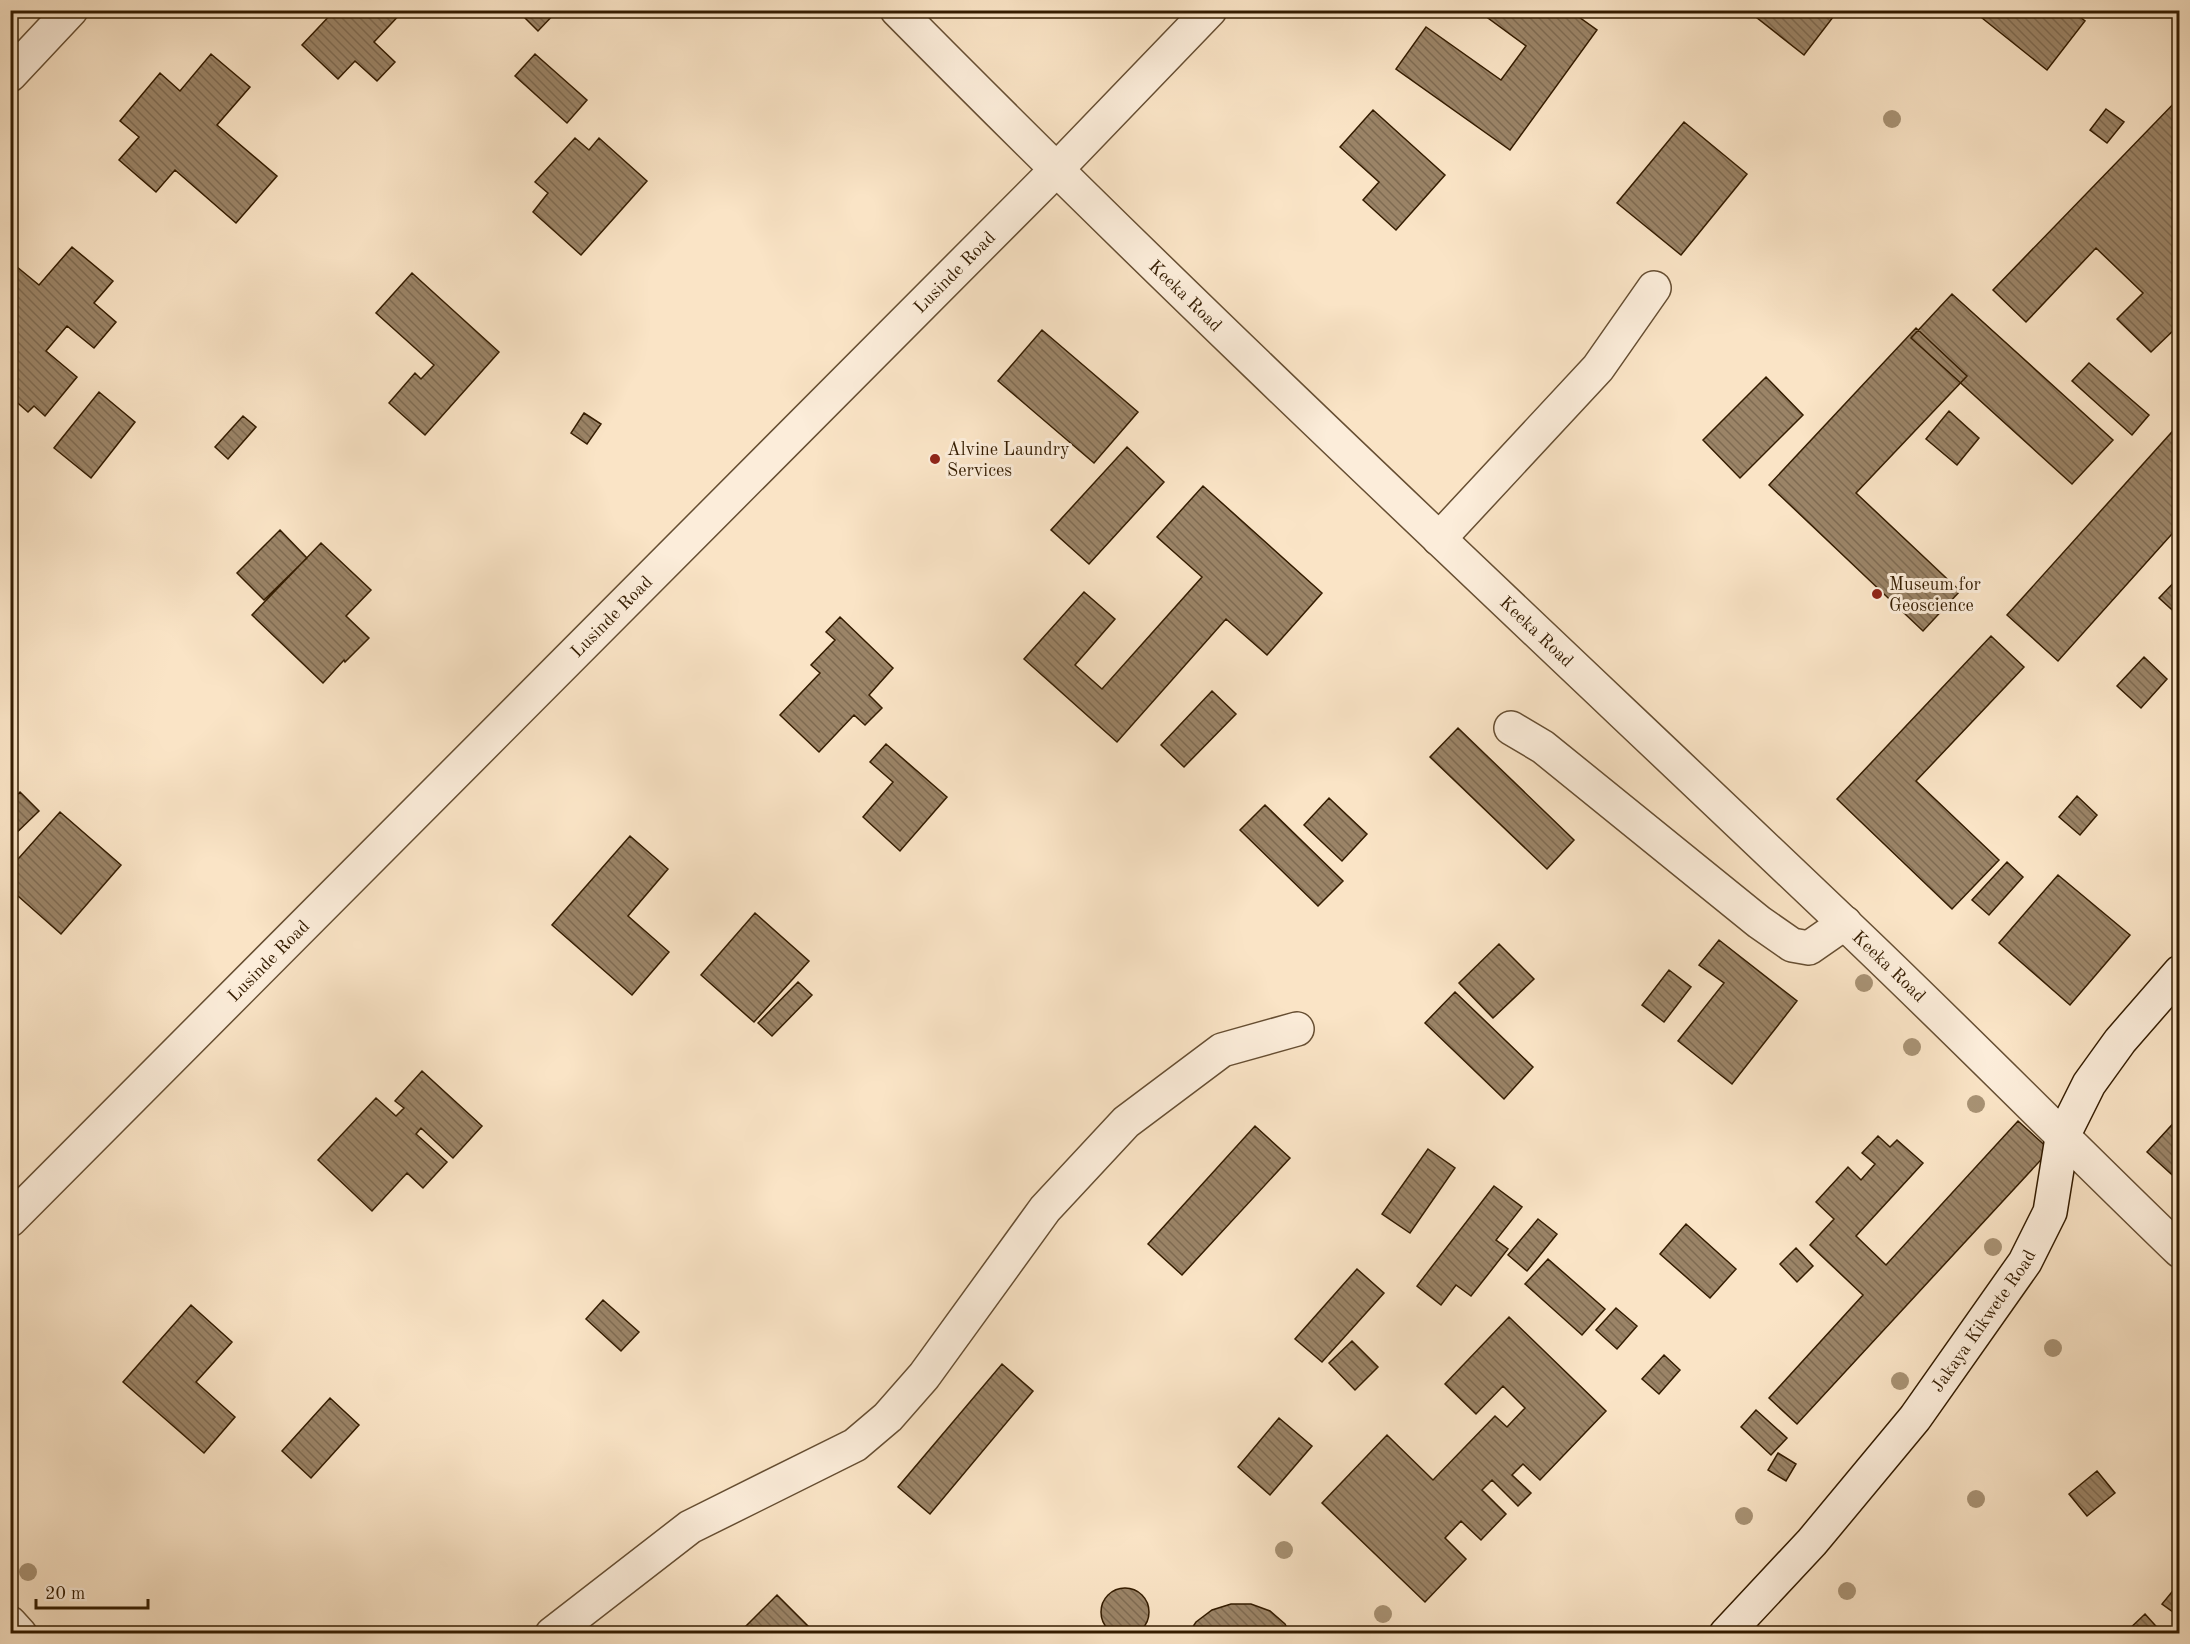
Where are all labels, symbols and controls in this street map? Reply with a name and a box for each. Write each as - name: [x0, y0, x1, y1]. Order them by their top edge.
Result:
- street label: Lusinde Road: [911, 229, 999, 317]
- street label: Keeka Road: [1145, 257, 1225, 335]
- place label: Alvine Laundry Services: [947, 441, 1070, 480]
- marker: Alvine Laundry Services: [928, 452, 942, 466]
- street label: Lusinde Road: [568, 573, 656, 661]
- place label: Museum for Geoscience: [1889, 576, 1982, 615]
- marker: Museum for Geoscience: [1870, 587, 1884, 601]
- street label: Keeka Road: [1496, 593, 1576, 671]
- street label: Lusinde Road: [225, 917, 313, 1006]
- street label: Keeka Road: [1849, 928, 1928, 1006]
- street label: Jakaya Kikwete Road: [1928, 1247, 2039, 1396]
- scale bar: [36, 1572, 148, 1610]
- text: 20 m: [45, 1585, 85, 1603]

